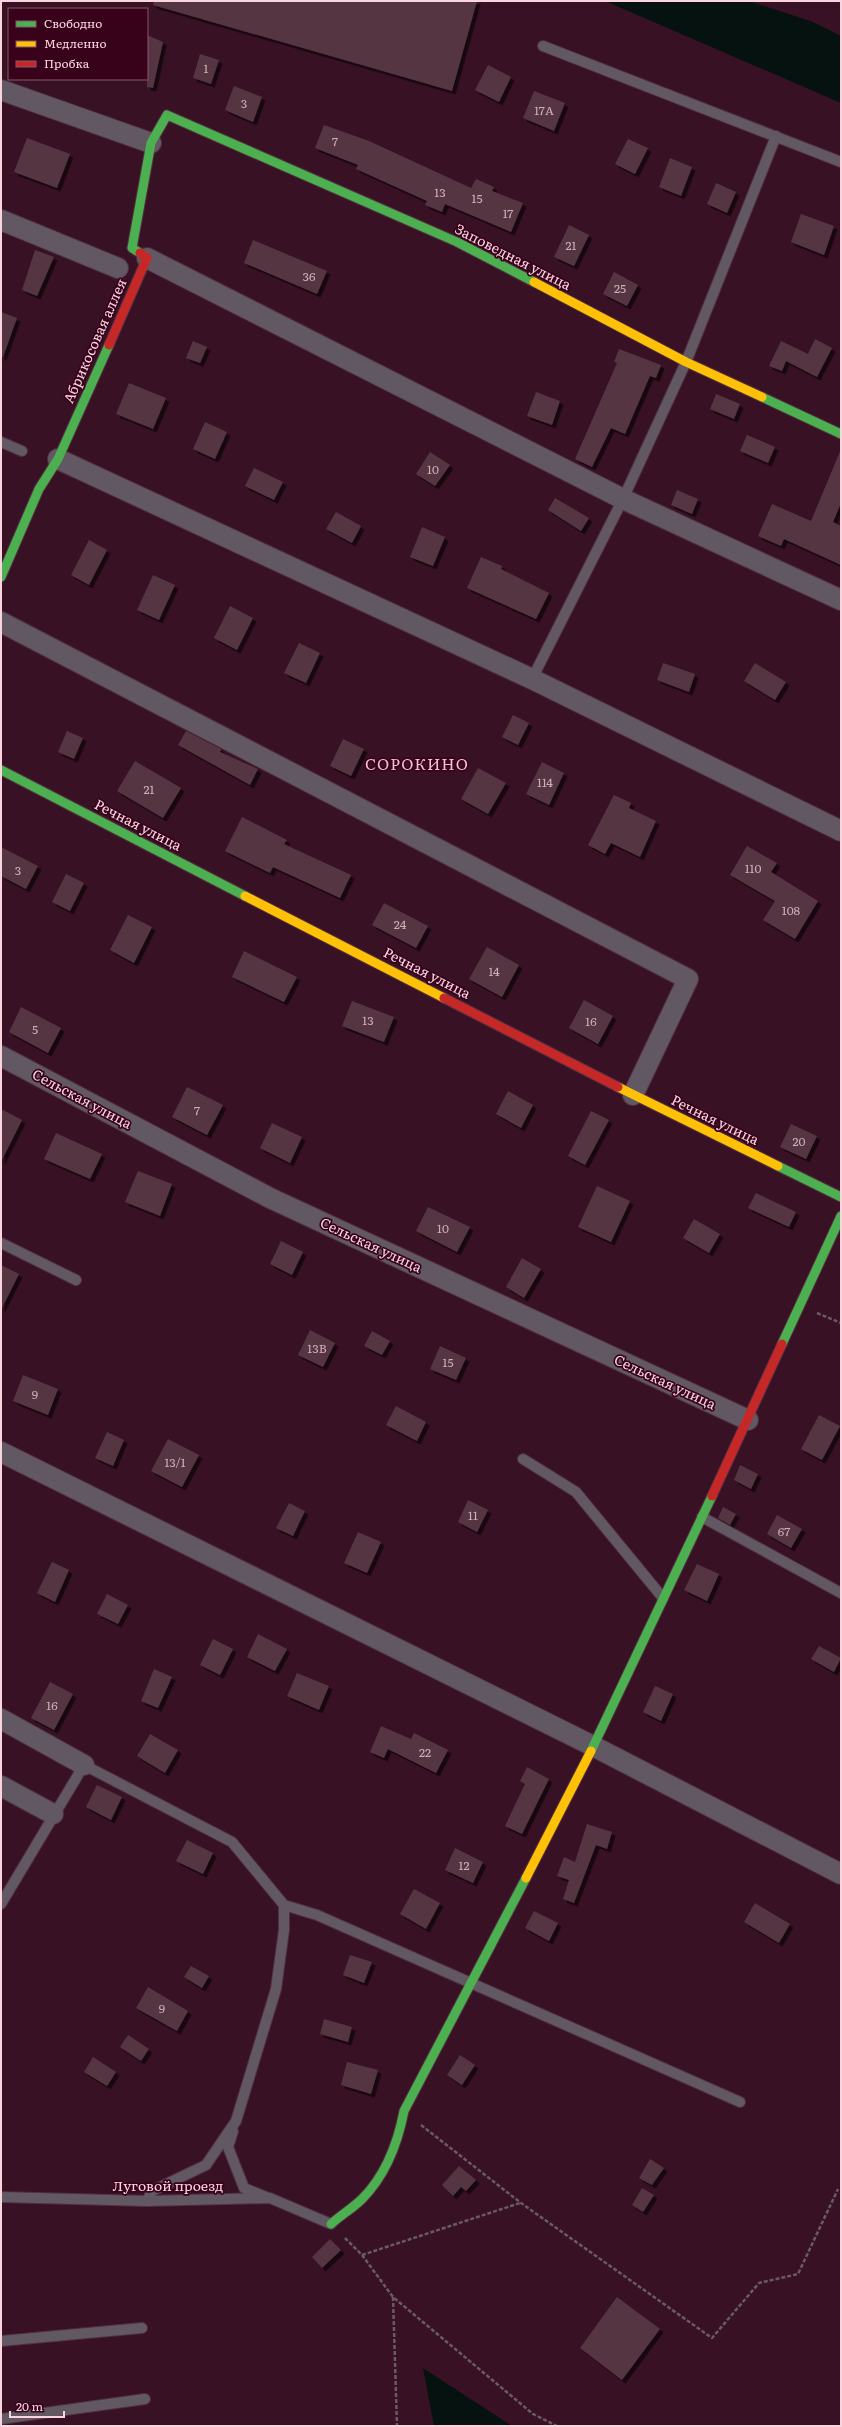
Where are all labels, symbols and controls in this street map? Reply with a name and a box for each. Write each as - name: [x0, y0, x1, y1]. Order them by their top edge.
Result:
- legend: [8, 8, 148, 80]
- text: Свободно: [44, 14, 102, 32]
- text: Медленно: [44, 34, 107, 52]
- text: Пробка: [44, 54, 90, 72]
- house number: 1: [204, 59, 209, 77]
- house number: 3: [241, 94, 247, 112]
- house number: 17А: [534, 101, 554, 119]
- house number: 7: [332, 132, 338, 150]
- house number: 13: [434, 183, 446, 201]
- house number: 15: [472, 189, 482, 207]
- house number: 17: [503, 204, 513, 222]
- street label: Заповедная улица: [452, 218, 575, 294]
- house number: 21: [566, 236, 577, 254]
- house number: 36: [303, 267, 316, 285]
- street label: Абрикосовая аллея: [58, 275, 131, 406]
- house number: 25: [614, 279, 626, 297]
- house number: 10: [427, 460, 439, 478]
- district label: СОРОКИНО: [365, 751, 469, 775]
- house number: 114: [537, 773, 553, 791]
- house number: 21: [144, 780, 155, 798]
- street label: Речная улица: [91, 794, 186, 855]
- house number: 110: [745, 859, 761, 877]
- house number: 3: [15, 861, 21, 879]
- house number: 108: [782, 901, 801, 919]
- house number: 24: [394, 915, 407, 933]
- street label: Речная улица: [380, 942, 475, 1003]
- house number: 14: [488, 962, 500, 980]
- house number: 13: [362, 1011, 374, 1029]
- house number: 16: [585, 1012, 597, 1030]
- house number: 5: [32, 1020, 38, 1038]
- street label: Сельская улица: [29, 1063, 136, 1133]
- street label: Речная улица: [668, 1089, 763, 1149]
- house number: 7: [194, 1101, 200, 1119]
- house number: 20: [792, 1132, 806, 1150]
- street label: Сельская улица: [317, 1212, 426, 1277]
- house number: 10: [437, 1219, 449, 1237]
- house number: 13В: [307, 1339, 327, 1357]
- street label: Сельская улица: [611, 1349, 720, 1414]
- house number: 15: [443, 1353, 453, 1371]
- house number: 9: [32, 1385, 38, 1403]
- house number: 13/1: [164, 1453, 186, 1471]
- house number: 11: [468, 1506, 478, 1524]
- house number: 67: [778, 1522, 790, 1540]
- house number: 16: [46, 1696, 58, 1714]
- house number: 22: [419, 1743, 431, 1761]
- house number: 12: [459, 1856, 469, 1874]
- house number: 9: [159, 1999, 165, 2017]
- street label: Луговой проезд: [113, 2175, 223, 2195]
- scale bar: [10, 2393, 64, 2419]
- text: 20 m: [16, 2397, 43, 2415]

